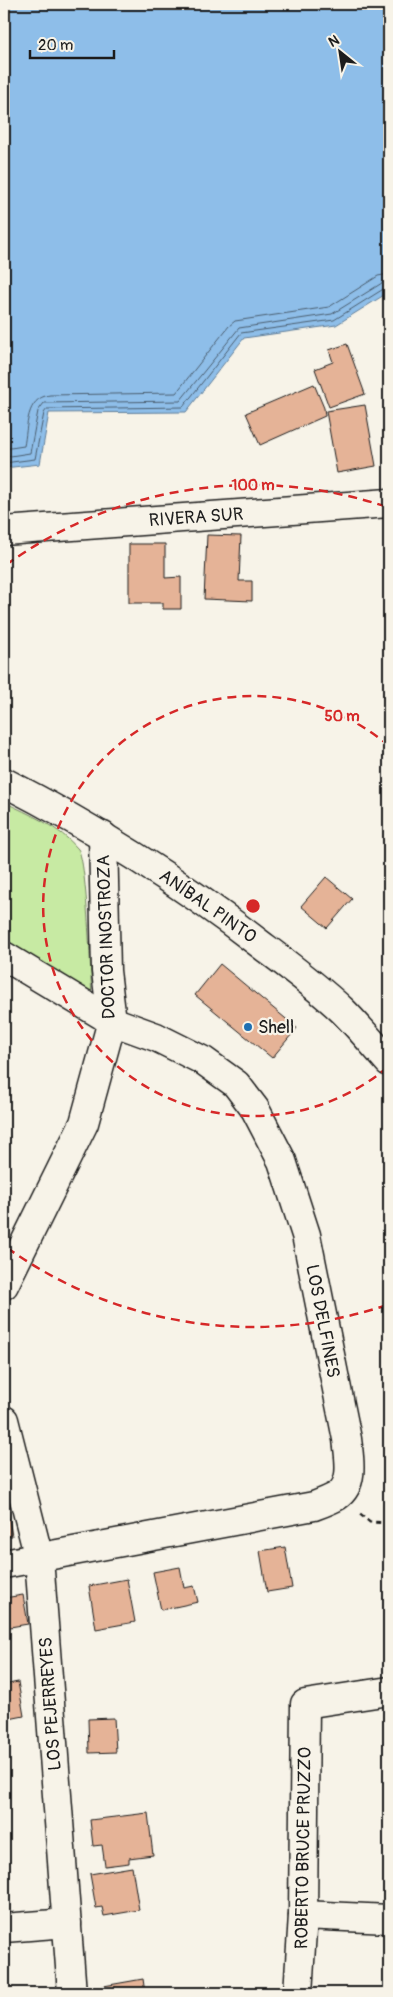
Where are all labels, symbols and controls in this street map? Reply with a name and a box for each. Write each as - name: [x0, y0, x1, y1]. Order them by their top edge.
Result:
- scale bar: [30, 28, 114, 60]
- north arrow: [316, 28, 366, 78]
- text: N: [325, 31, 342, 51]
- text: 20 m: [38, 36, 73, 55]
- text: 100 m: [232, 476, 274, 495]
- street label: RIVERA SUR: [148, 503, 244, 532]
- text: 50 m: [325, 707, 359, 726]
- street label: DOCTOR INOSTROZA: [92, 854, 121, 1020]
- street label: ANÍBAL PINTO: [155, 864, 261, 948]
- centre of rings: [244, 897, 262, 915]
- place label: Shell: [258, 1016, 294, 1039]
- marker: Shell: [242, 1021, 254, 1033]
- street label: LOS DELFINES: [300, 1263, 345, 1380]
- street label: LOS PEJERREYES: [34, 1636, 67, 1771]
- street label: ROBERTO BRUCE PRUZZO: [290, 1747, 317, 1949]

